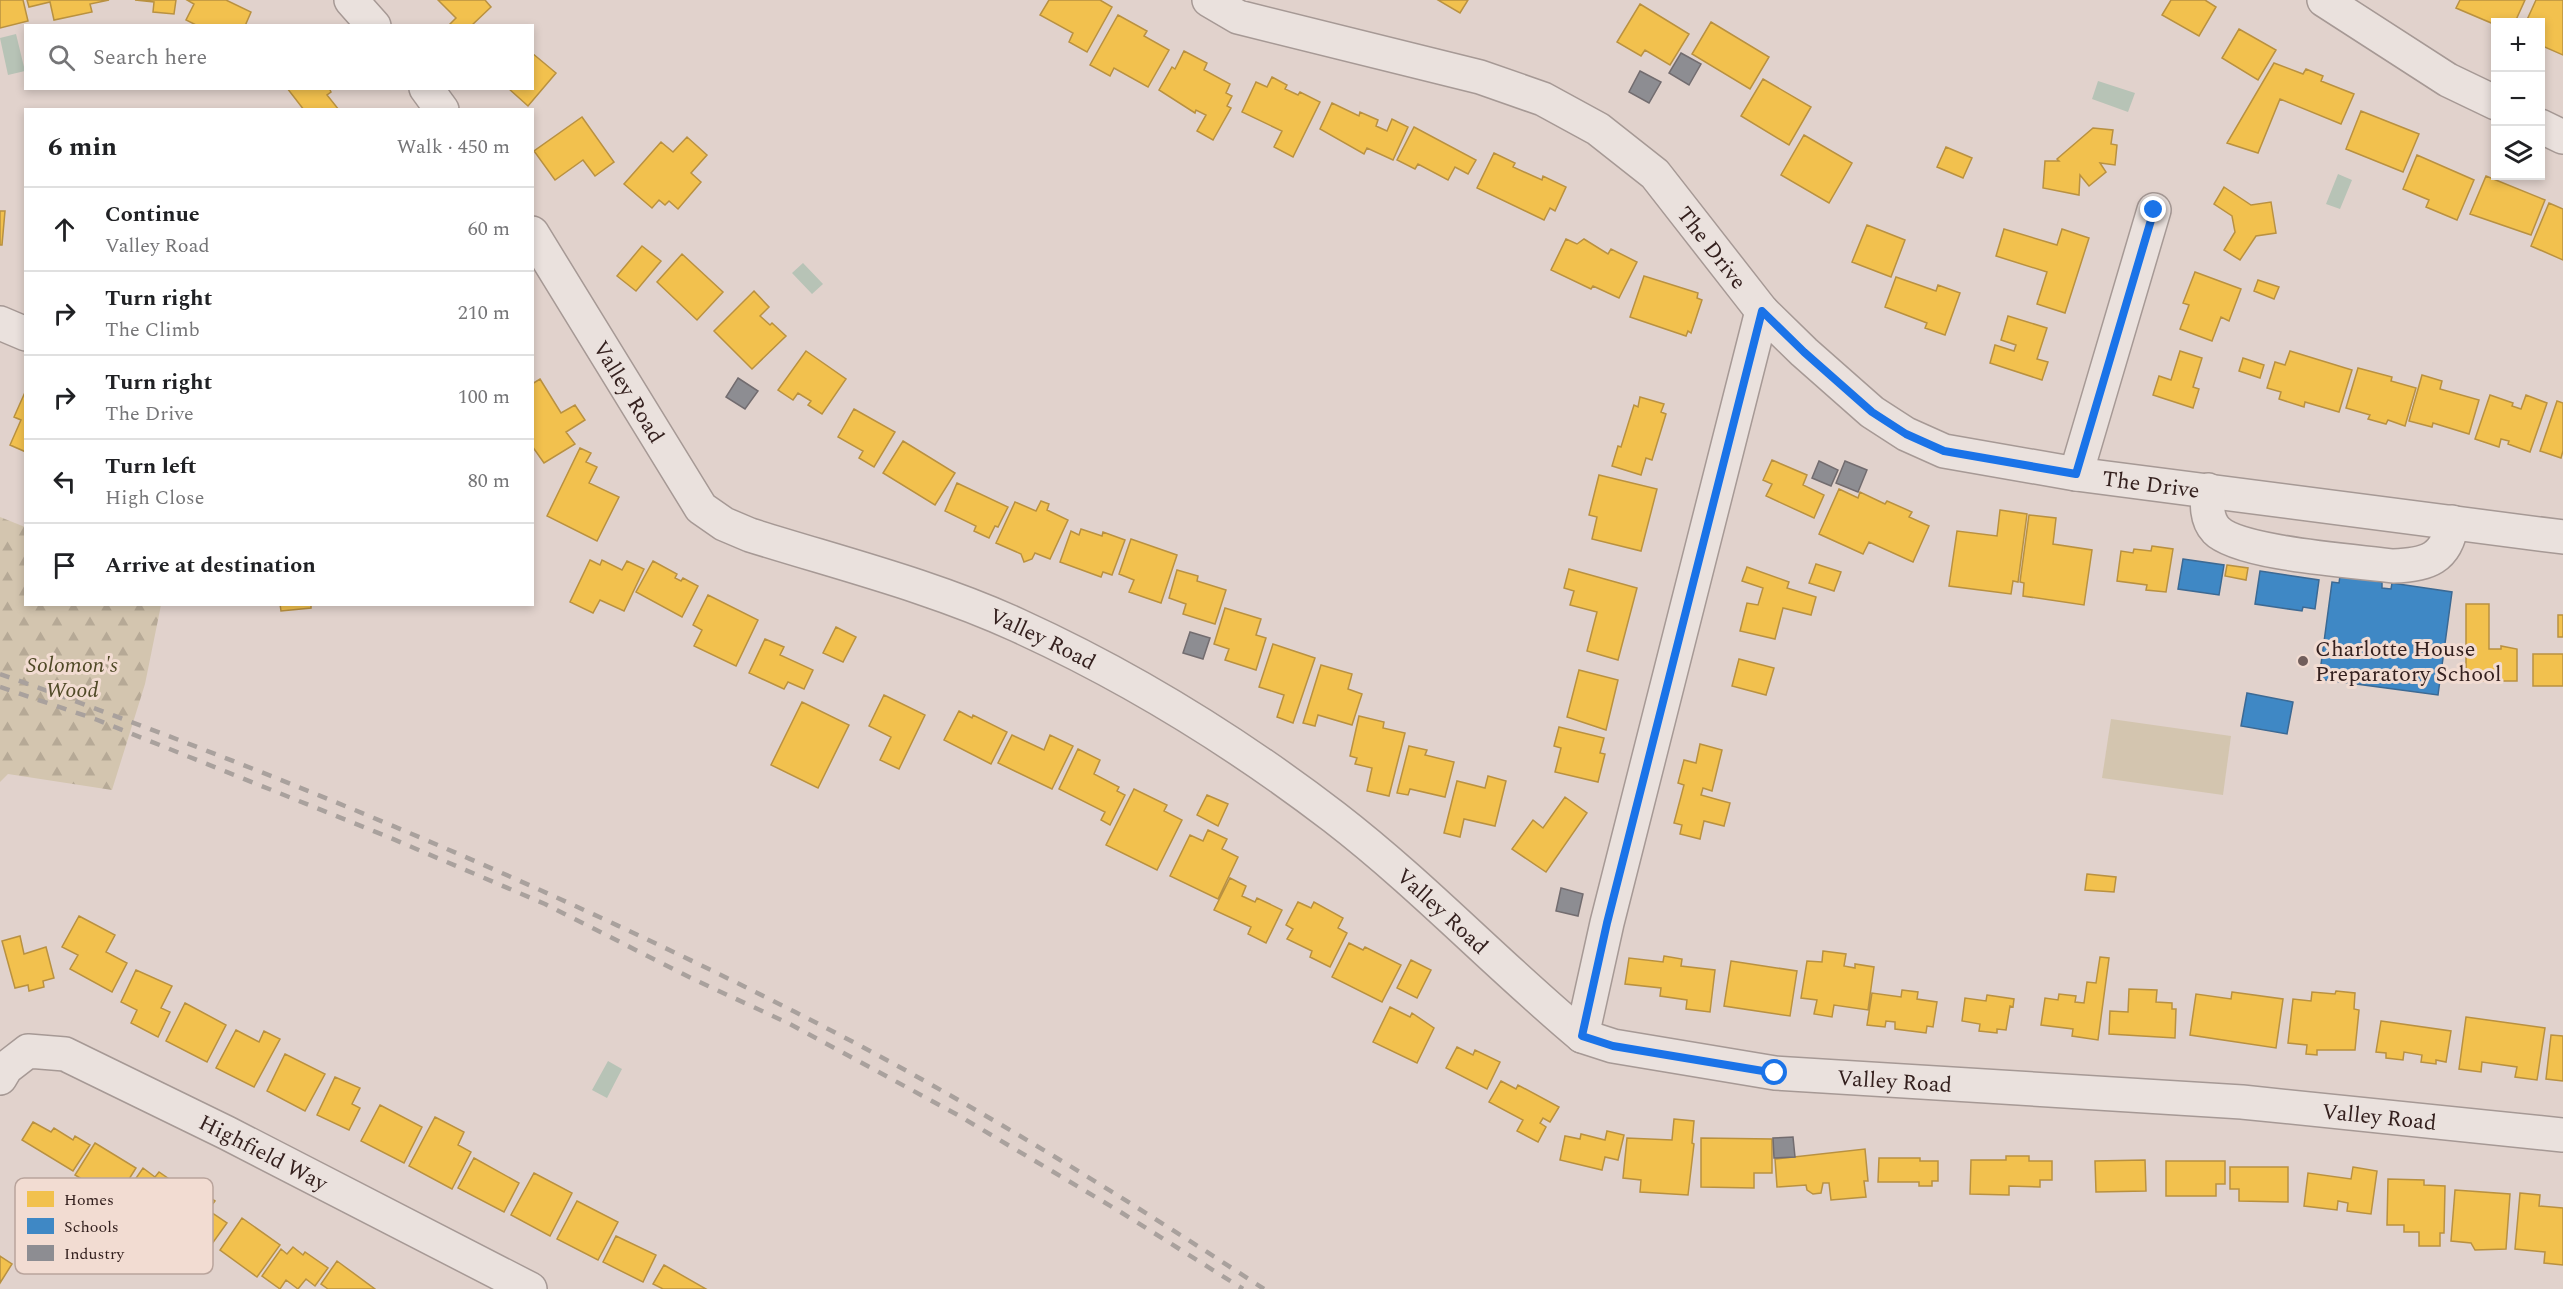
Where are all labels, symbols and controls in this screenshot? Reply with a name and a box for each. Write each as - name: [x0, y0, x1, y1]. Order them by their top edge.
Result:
- map controls: [2491, 18, 2545, 180]
- button: +: [2491, 18, 2545, 72]
- search box: [24, 24, 534, 90]
- icon: search: [45, 41, 78, 74]
- text: Search here: [93, 41, 207, 74]
- button: −: [2491, 72, 2545, 126]
- button: layers: [2491, 126, 2545, 180]
- text: 6 min: [48, 127, 117, 167]
- text: Walk · 450 m: [397, 132, 510, 162]
- route end: [2140, 196, 2166, 222]
- text: Continue: [105, 198, 200, 231]
- street label: The Drive: [1668, 200, 1754, 297]
- icon: ahead: [48, 213, 81, 246]
- text: 60 m: [468, 214, 510, 244]
- text: Valley Road: [105, 231, 210, 261]
- text: Turn right: [105, 282, 212, 315]
- icon: right: [48, 297, 81, 330]
- text: 210 m: [458, 298, 510, 328]
- text: The Climb: [105, 315, 200, 345]
- street label: Valley Road: [584, 335, 672, 450]
- text: Turn right: [105, 366, 212, 399]
- icon: right: [48, 381, 81, 414]
- text: 100 m: [458, 382, 510, 412]
- text: The Drive: [105, 399, 194, 429]
- text: Turn left: [105, 450, 197, 483]
- street label: The Drive: [2100, 463, 2201, 508]
- icon: left: [48, 465, 81, 498]
- text: 80 m: [468, 466, 510, 496]
- text: High Close: [105, 483, 204, 513]
- icon: arrive: [48, 549, 81, 582]
- text: Arrive at destination: [105, 549, 316, 582]
- street label: Valley Road: [984, 600, 1102, 679]
- place label: Charlotte House Preparatory School: [2315, 633, 2502, 691]
- park label: Solomon's Wood: [26, 649, 118, 707]
- marker: Charlotte House Preparatory School: [2296, 654, 2310, 668]
- street label: Valley Road: [1388, 861, 1495, 963]
- route start: [1761, 1059, 1787, 1085]
- street label: Valley Road: [1836, 1062, 1953, 1102]
- street label: Valley Road: [2320, 1095, 2438, 1140]
- street label: Highfield Way: [193, 1107, 334, 1201]
- legend: [15, 1178, 213, 1274]
- text: Homes: [64, 1188, 114, 1212]
- text: Schools: [64, 1215, 119, 1239]
- text: Industry: [64, 1242, 125, 1266]

